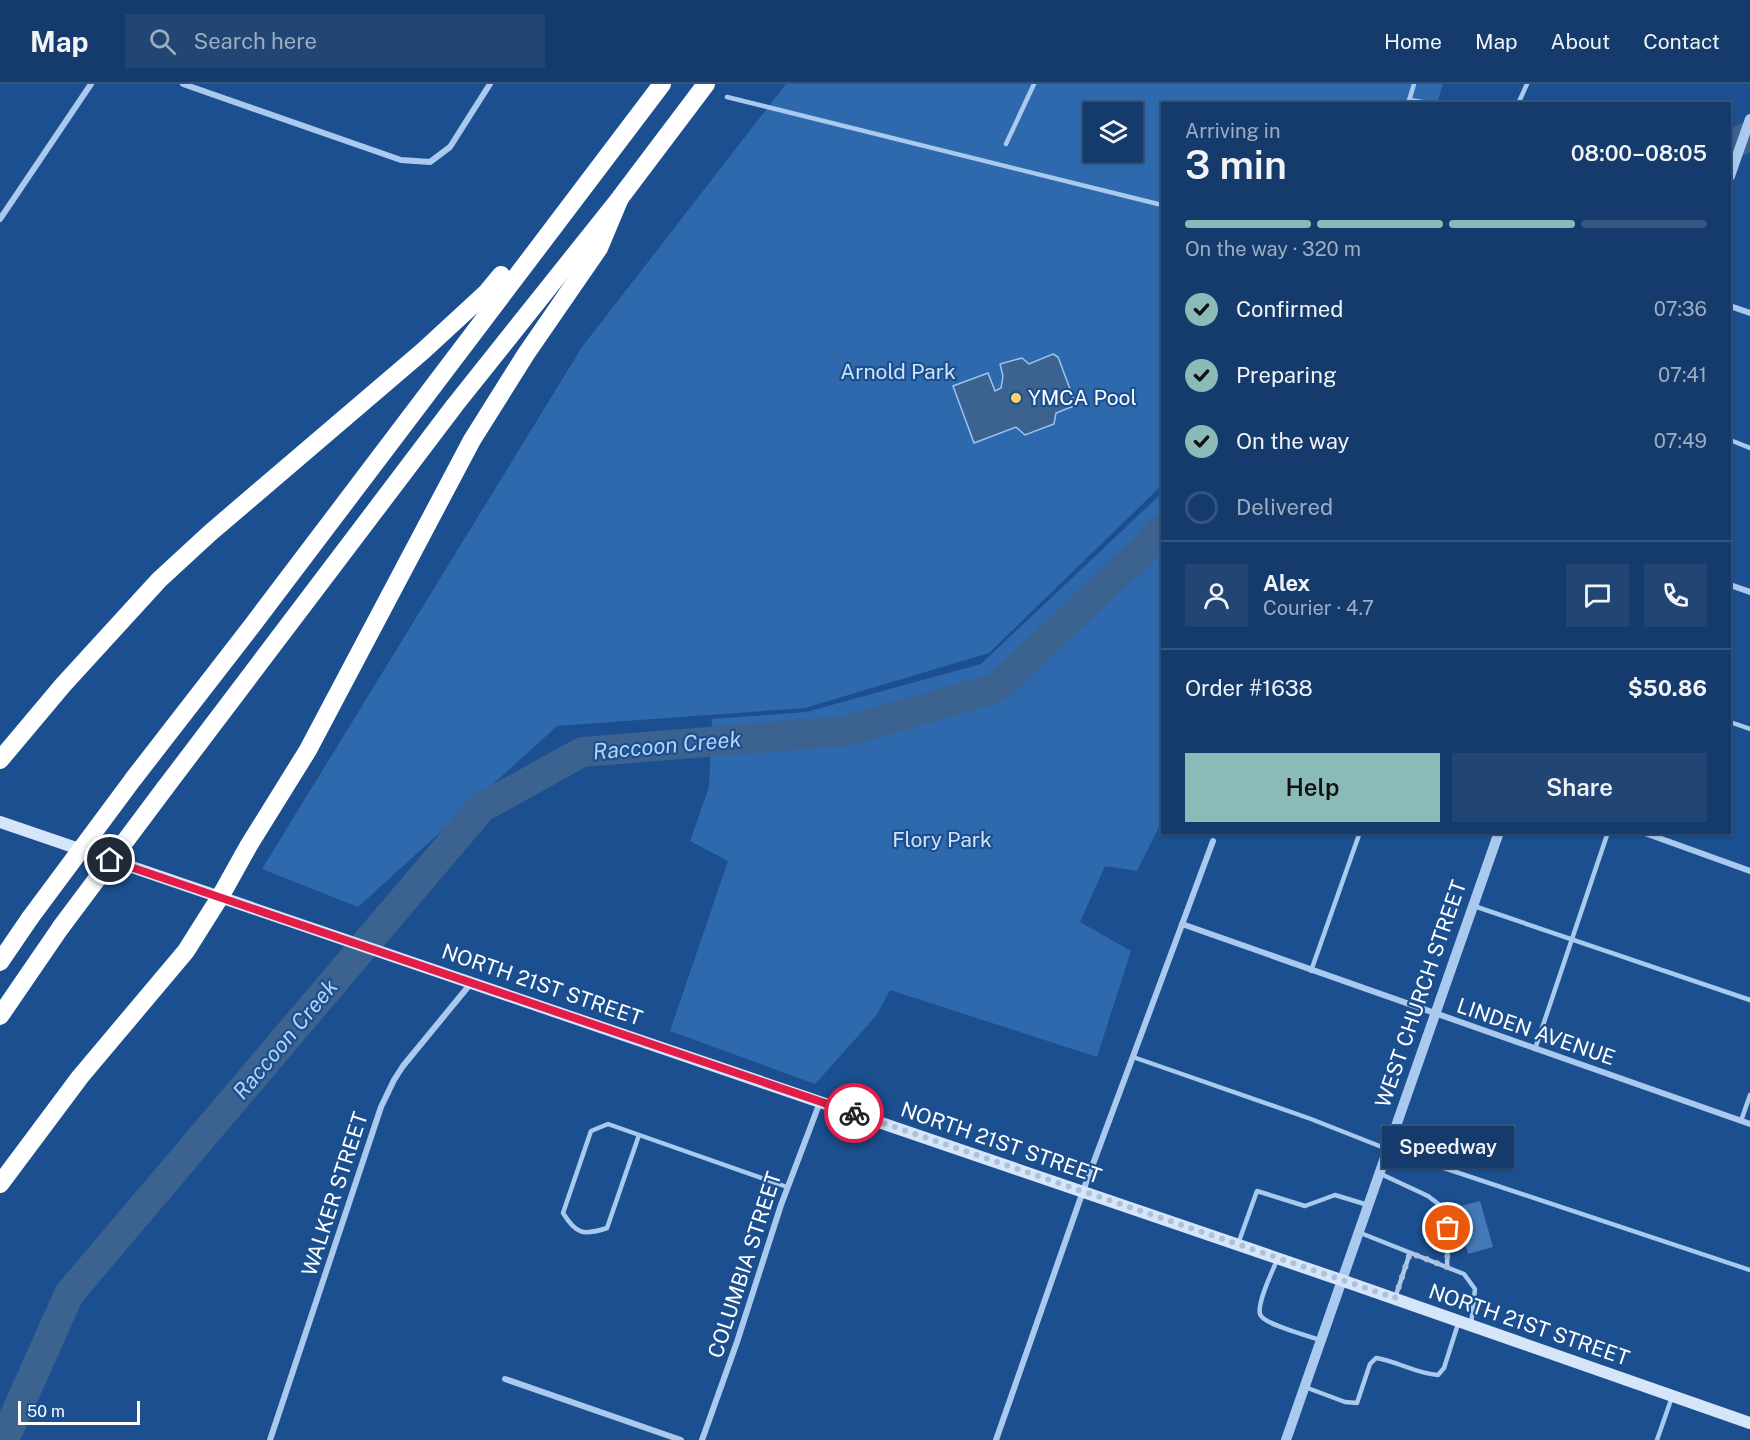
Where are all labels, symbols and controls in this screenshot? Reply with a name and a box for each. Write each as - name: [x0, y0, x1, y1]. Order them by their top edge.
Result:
- search box: [125, 14, 545, 68]
- text: Map: [30, 25, 89, 58]
- icon: search: [146, 25, 179, 58]
- text: Search here: [194, 28, 317, 54]
- text: Home: [1384, 29, 1442, 54]
- text: Map: [1475, 29, 1518, 54]
- text: About: [1551, 29, 1610, 54]
- text: Contact: [1643, 29, 1720, 54]
- map controls: [1083, 102, 1143, 162]
- button: layers: [1083, 102, 1143, 162]
- text: Arriving in: [1185, 119, 1280, 143]
- text: 08:00–08:05: [1571, 140, 1707, 166]
- text: 3 min: [1185, 142, 1287, 188]
- text: On the way · 320 m: [1185, 237, 1361, 261]
- icon: check: [1185, 293, 1218, 326]
- text: Confirmed: [1236, 296, 1343, 322]
- text: 07:36: [1654, 297, 1707, 321]
- park label: Arnold Park: [840, 359, 956, 384]
- icon: check: [1185, 359, 1218, 392]
- text: Preparing: [1236, 362, 1337, 388]
- text: 07:41: [1658, 363, 1707, 387]
- place label: YMCA Pool: [1028, 385, 1137, 410]
- marker: YMCA Pool: [1009, 391, 1023, 405]
- icon: check: [1185, 425, 1218, 458]
- text: On the way: [1236, 428, 1349, 454]
- text: 07:49: [1654, 429, 1707, 453]
- text: Delivered: [1236, 494, 1333, 520]
- button: person: [1185, 564, 1248, 627]
- button: chat: [1566, 564, 1629, 627]
- button: phone: [1644, 564, 1707, 627]
- text: Alex: [1263, 570, 1310, 596]
- text: Courier · 4.7: [1263, 596, 1374, 620]
- text: Order #1638: [1185, 675, 1313, 701]
- text: $50.86: [1628, 675, 1707, 701]
- water label: Raccoon Creek: [592, 726, 742, 764]
- button: Help: [1185, 753, 1440, 822]
- button: Share: [1452, 753, 1707, 822]
- park label: Flory Park: [892, 827, 992, 852]
- pin: [84, 834, 135, 885]
- icon: home: [93, 843, 126, 876]
- street label: WEST CHURCH STREET: [1370, 877, 1471, 1111]
- street label: NORTH 21ST STREET: [438, 938, 646, 1031]
- water label: Raccoon Creek: [227, 974, 343, 1104]
- street label: LINDEN AVENUE: [1454, 993, 1619, 1070]
- courier: [824, 1083, 884, 1143]
- street label: NORTH 21ST STREET: [897, 1096, 1105, 1189]
- icon: bike: [838, 1097, 871, 1130]
- street label: WALKER STREET: [296, 1109, 373, 1279]
- callout: Speedway: [1382, 1126, 1514, 1168]
- text: Speedway: [1399, 1135, 1497, 1159]
- street label: COLUMBIA STREET: [703, 1169, 786, 1361]
- pin: [1422, 1202, 1473, 1253]
- icon: bag: [1431, 1211, 1464, 1244]
- street label: NORTH 21ST STREET: [1425, 1278, 1633, 1371]
- scale bar: [18, 1398, 140, 1426]
- text: 50 m: [27, 1402, 65, 1421]

